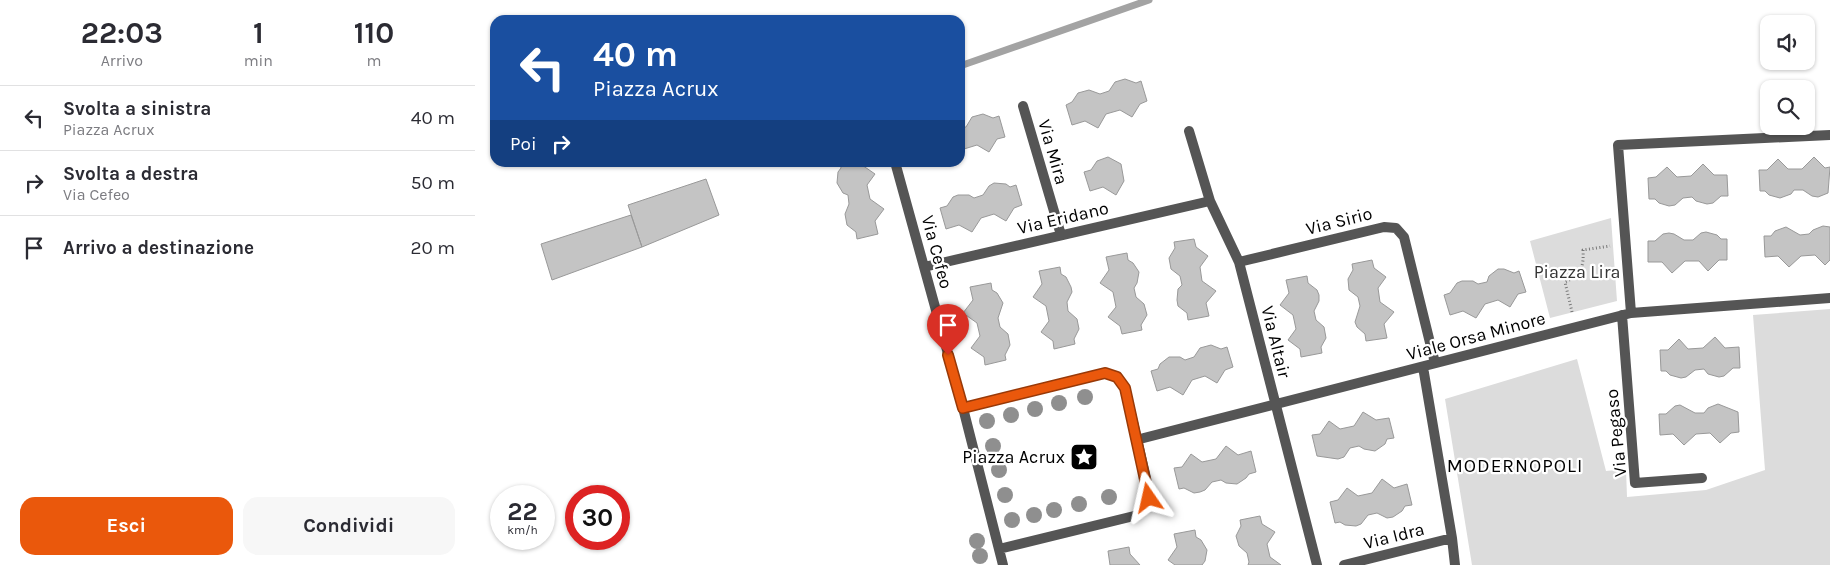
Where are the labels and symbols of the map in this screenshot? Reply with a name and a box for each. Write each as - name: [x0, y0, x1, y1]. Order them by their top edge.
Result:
- street label: Via Mira: [1033, 117, 1073, 187]
- street label: Via Eridano: [1015, 197, 1111, 239]
- street label: Via Sirio: [1304, 202, 1374, 240]
- street label: Via Cefeo: [917, 213, 957, 291]
- park label: Piazza Lira: [1534, 261, 1620, 283]
- pin: [927, 304, 969, 355]
- street label: Via Altair: [1256, 304, 1296, 381]
- street label: Viale Orsa Minore: [1404, 307, 1548, 365]
- street label: Via Pegaso: [1600, 388, 1632, 478]
- place icon: Piazza Acrux: [1069, 442, 1099, 472]
- place label: Piazza Acrux: [962, 446, 1065, 468]
- district label: MODERNOPOLI: [1447, 455, 1583, 477]
- position arrow: [1122, 471, 1174, 523]
- speed limit sign: 30: [565, 485, 630, 550]
- street label: Via Idra: [1361, 518, 1427, 554]

